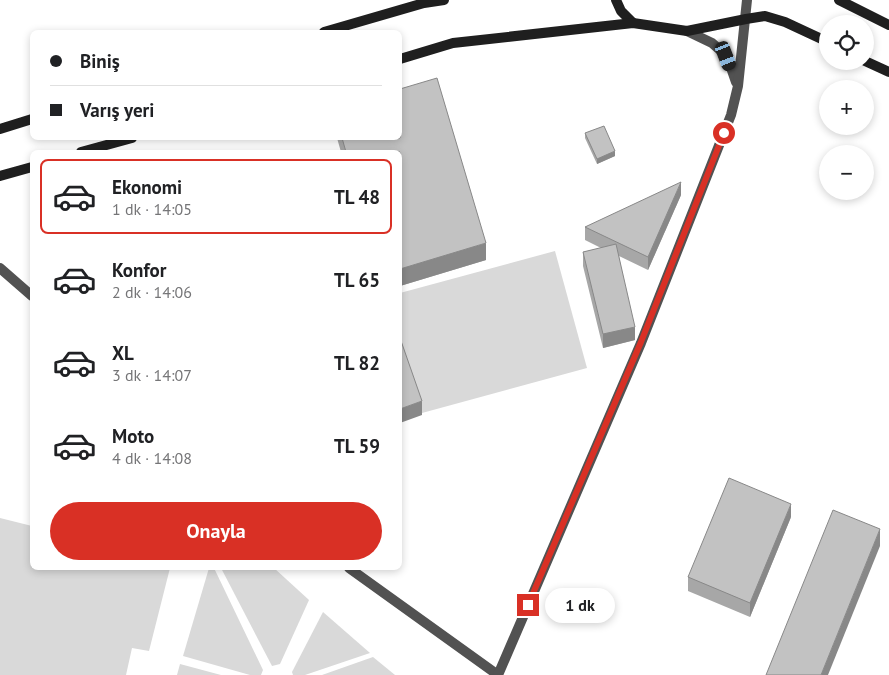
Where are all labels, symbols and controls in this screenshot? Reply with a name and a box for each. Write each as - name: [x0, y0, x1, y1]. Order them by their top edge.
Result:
- map controls: [819, 15, 874, 200]
- button: locate: [819, 15, 874, 70]
- car: [713, 39, 738, 73]
- text: Biniş: [80, 49, 120, 73]
- button: +: [819, 80, 874, 135]
- text: Varış yeri: [80, 98, 154, 122]
- route start: [713, 122, 735, 144]
- button: −: [819, 145, 874, 200]
- icon: car: [52, 174, 97, 219]
- text: Ekonomi: [112, 175, 182, 199]
- text: TL 48: [334, 185, 380, 209]
- text: 1 dk · 14:05: [112, 199, 192, 219]
- icon: car: [52, 257, 97, 302]
- text: Konfor: [112, 258, 166, 282]
- text: TL 65: [334, 268, 380, 292]
- text: 2 dk · 14:06: [112, 282, 192, 302]
- icon: car: [52, 340, 97, 385]
- text: XL: [112, 341, 134, 365]
- text: TL 82: [334, 351, 380, 375]
- text: 3 dk · 14:07: [112, 365, 192, 385]
- icon: car: [52, 423, 97, 468]
- text: Moto: [112, 424, 154, 448]
- text: TL 59: [334, 434, 380, 458]
- text: 4 dk · 14:08: [112, 448, 192, 468]
- button: Onayla: [50, 502, 382, 560]
- callout: 1 dk: [546, 588, 616, 622]
- route end: [517, 594, 539, 616]
- text: 1 dk: [565, 595, 595, 615]

